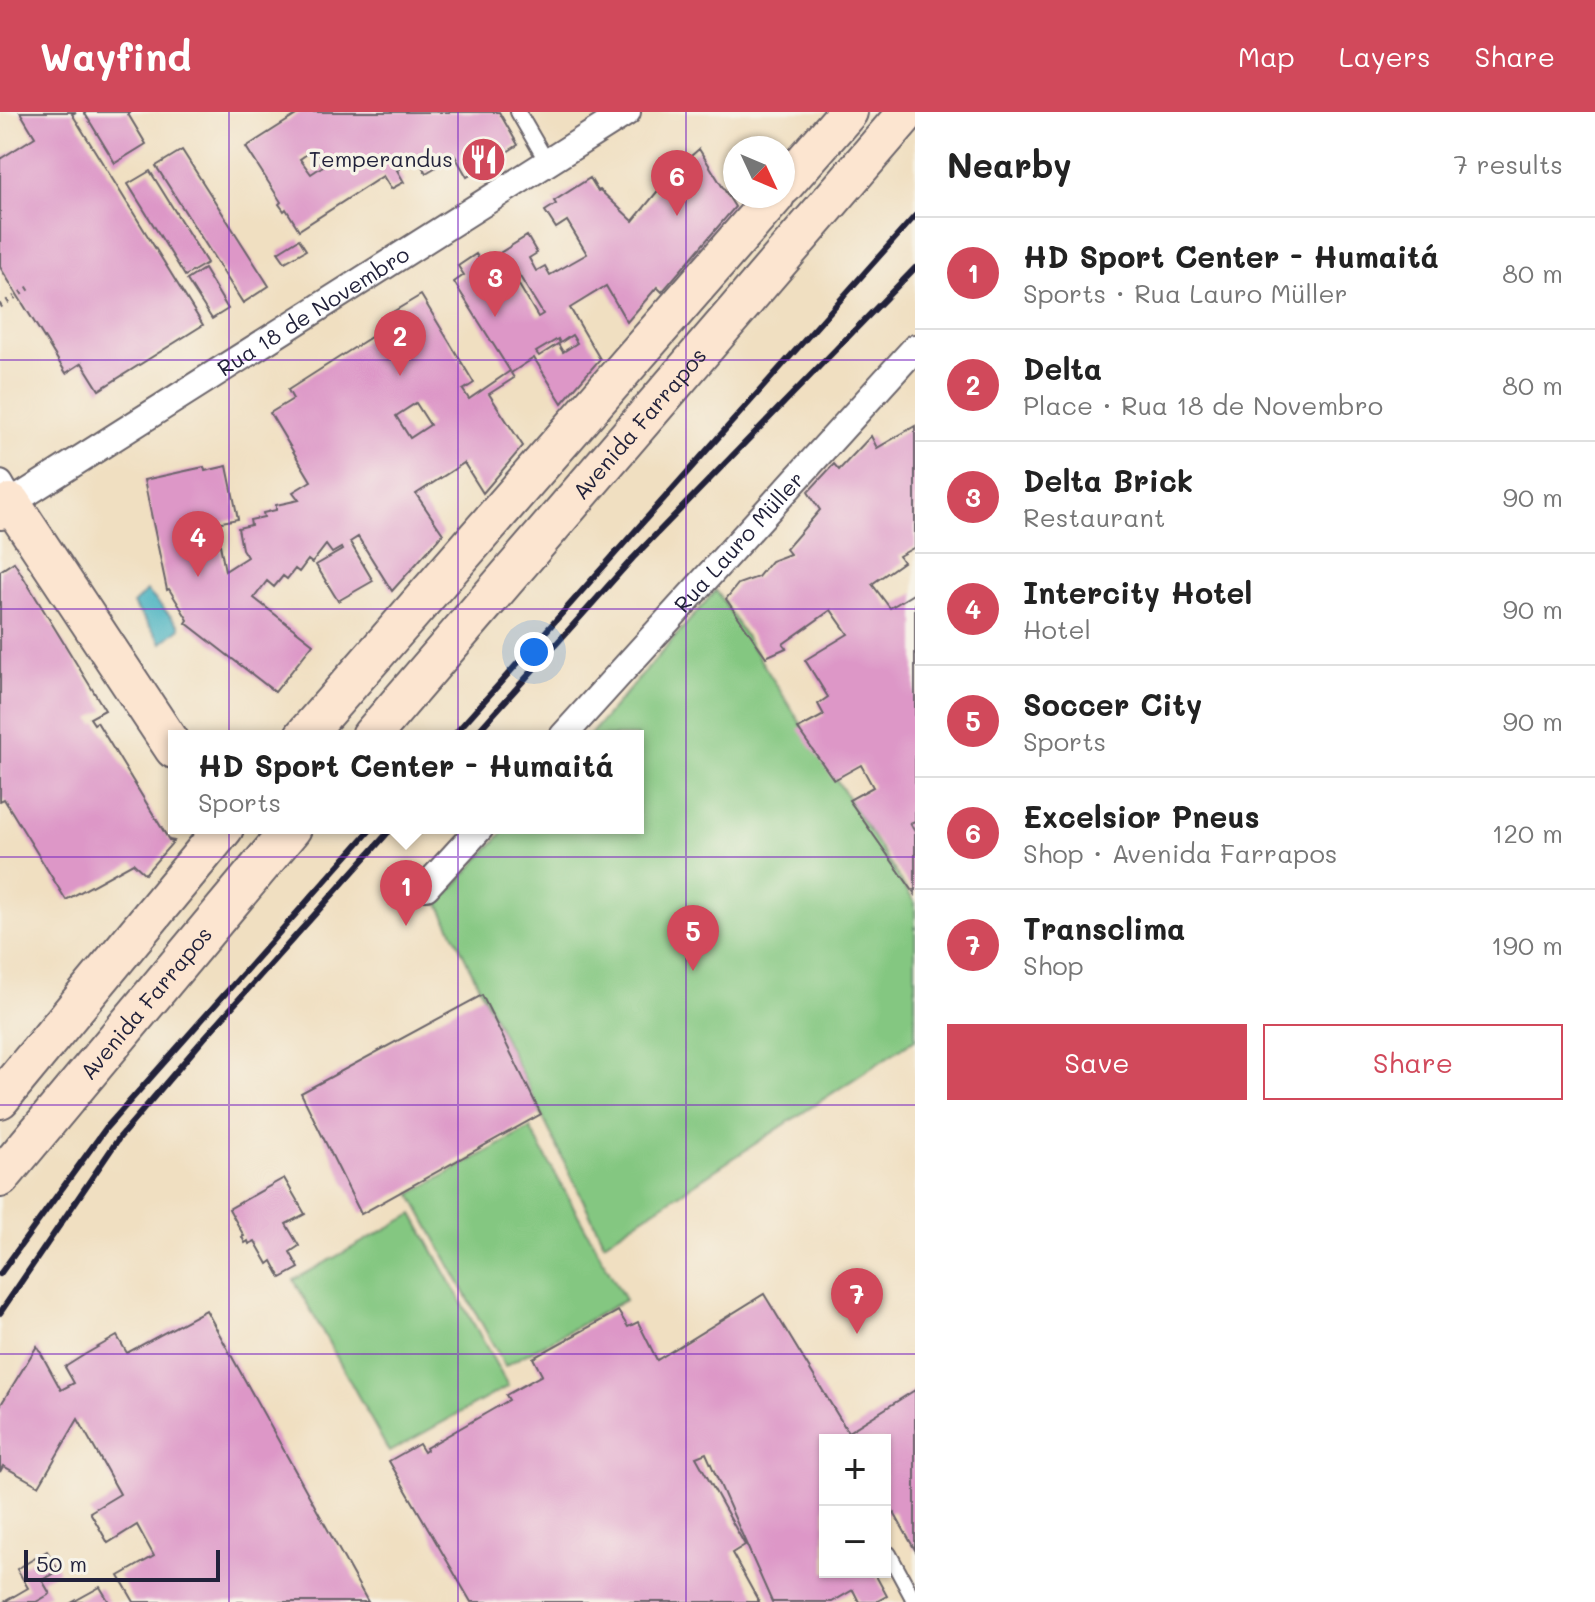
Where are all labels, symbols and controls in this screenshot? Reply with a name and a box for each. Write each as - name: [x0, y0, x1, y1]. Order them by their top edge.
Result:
- text: Wayfind: [40, 31, 191, 81]
- text: Map: [1238, 38, 1295, 74]
- text: Layers: [1339, 38, 1431, 74]
- text: Share: [1475, 38, 1555, 74]
- restaurant icon: Temperandus: [460, 135, 508, 183]
- north arrow: [723, 136, 795, 208]
- text: Nearby: [947, 142, 1072, 187]
- place label: Temperandus: [309, 144, 453, 173]
- text: 7 results: [1454, 147, 1563, 181]
- pin: 6: [651, 150, 703, 216]
- text: HD Sport Center - Humaitá: [1023, 236, 1439, 276]
- street label: Rua 18 de Novembro: [212, 239, 414, 382]
- pin: 3: [469, 251, 521, 317]
- text: 1: [967, 256, 979, 290]
- text: 80 m: [1502, 256, 1563, 290]
- text: Sports · Rua Lauro Müller: [1023, 276, 1348, 310]
- pin: 2: [374, 310, 426, 376]
- street label: Avenida Farrapos: [566, 341, 712, 505]
- text: Delta: [1023, 348, 1102, 388]
- text: 2: [966, 368, 980, 402]
- text: 80 m: [1502, 368, 1563, 402]
- text: Place · Rua 18 de Novembro: [1023, 388, 1383, 422]
- text: Delta Brick: [1023, 460, 1193, 500]
- street label: Rua Lauro Müller: [667, 465, 810, 618]
- text: 3: [965, 480, 981, 514]
- text: 90 m: [1503, 480, 1563, 514]
- text: Restaurant: [1023, 500, 1165, 534]
- pin: 4: [172, 511, 224, 577]
- text: Intercity Hotel: [1023, 572, 1252, 612]
- text: 4: [965, 592, 981, 626]
- text: 90 m: [1503, 592, 1563, 626]
- text: Hotel: [1023, 612, 1091, 646]
- your location: [514, 632, 554, 672]
- text: Soccer City: [1023, 684, 1202, 724]
- text: 5: [965, 704, 981, 738]
- text: 90 m: [1503, 704, 1563, 738]
- text: Sports: [1023, 724, 1106, 758]
- popup: [168, 730, 644, 834]
- text: HD Sport Center - Humaitá: [198, 745, 614, 785]
- text: Sports: [198, 785, 281, 819]
- text: Excelsior Pneus: [1023, 796, 1260, 836]
- text: 6: [965, 816, 981, 850]
- text: 120 m: [1492, 816, 1563, 850]
- text: Shop · Avenida Farrapos: [1023, 836, 1337, 870]
- pin: 1: [380, 860, 432, 926]
- pin: 5: [667, 905, 719, 971]
- text: Transclima: [1023, 908, 1186, 948]
- street label: Avenida Farrapos: [73, 920, 218, 1085]
- text: 7: [966, 928, 980, 962]
- text: 190 m: [1491, 928, 1563, 962]
- text: Shop: [1023, 948, 1084, 982]
- button: Save: [947, 1024, 1247, 1100]
- button: Share: [1263, 1024, 1563, 1100]
- pin: 7: [831, 1268, 883, 1334]
- map controls: [819, 1434, 891, 1578]
- button: +: [819, 1434, 891, 1506]
- button: −: [819, 1506, 891, 1578]
- scale bar: [24, 1546, 220, 1582]
- text: 50 m: [36, 1549, 87, 1578]

